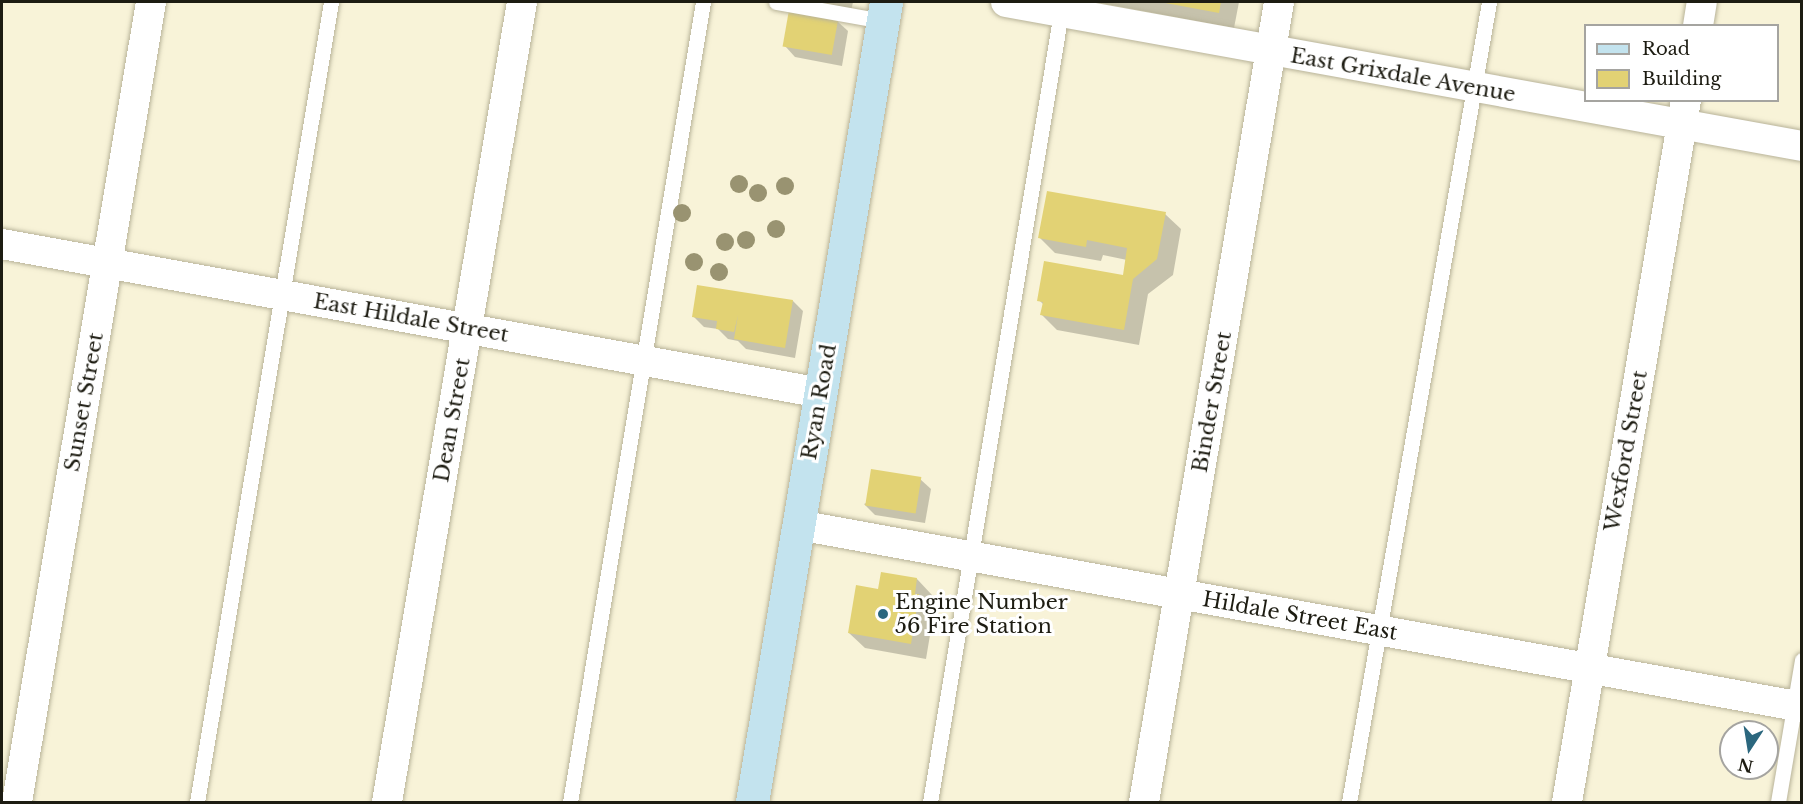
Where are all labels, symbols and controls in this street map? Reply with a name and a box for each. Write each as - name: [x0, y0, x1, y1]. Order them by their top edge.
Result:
- legend: [1584, 24, 1779, 102]
- text: Road: [1642, 38, 1690, 60]
- street label: East Grixdale Avenue: [1288, 43, 1518, 107]
- text: Building: [1642, 68, 1721, 90]
- street label: East Hildale Street: [311, 288, 511, 348]
- street label: Binder Street: [1187, 329, 1237, 475]
- street label: Sunset Street: [59, 330, 109, 474]
- street label: Ryan Road: [796, 342, 842, 462]
- street label: Dean Street: [429, 356, 475, 484]
- street label: Wexford Street: [1599, 369, 1653, 533]
- street label: Hildale Street East: [1200, 586, 1400, 646]
- place label: Engine Number 56 Fire Station: [895, 589, 1068, 639]
- marker: Engine Number 56 Fire Station: [876, 607, 890, 621]
- north arrow: [1719, 720, 1779, 780]
- text: N: [1736, 754, 1755, 777]

